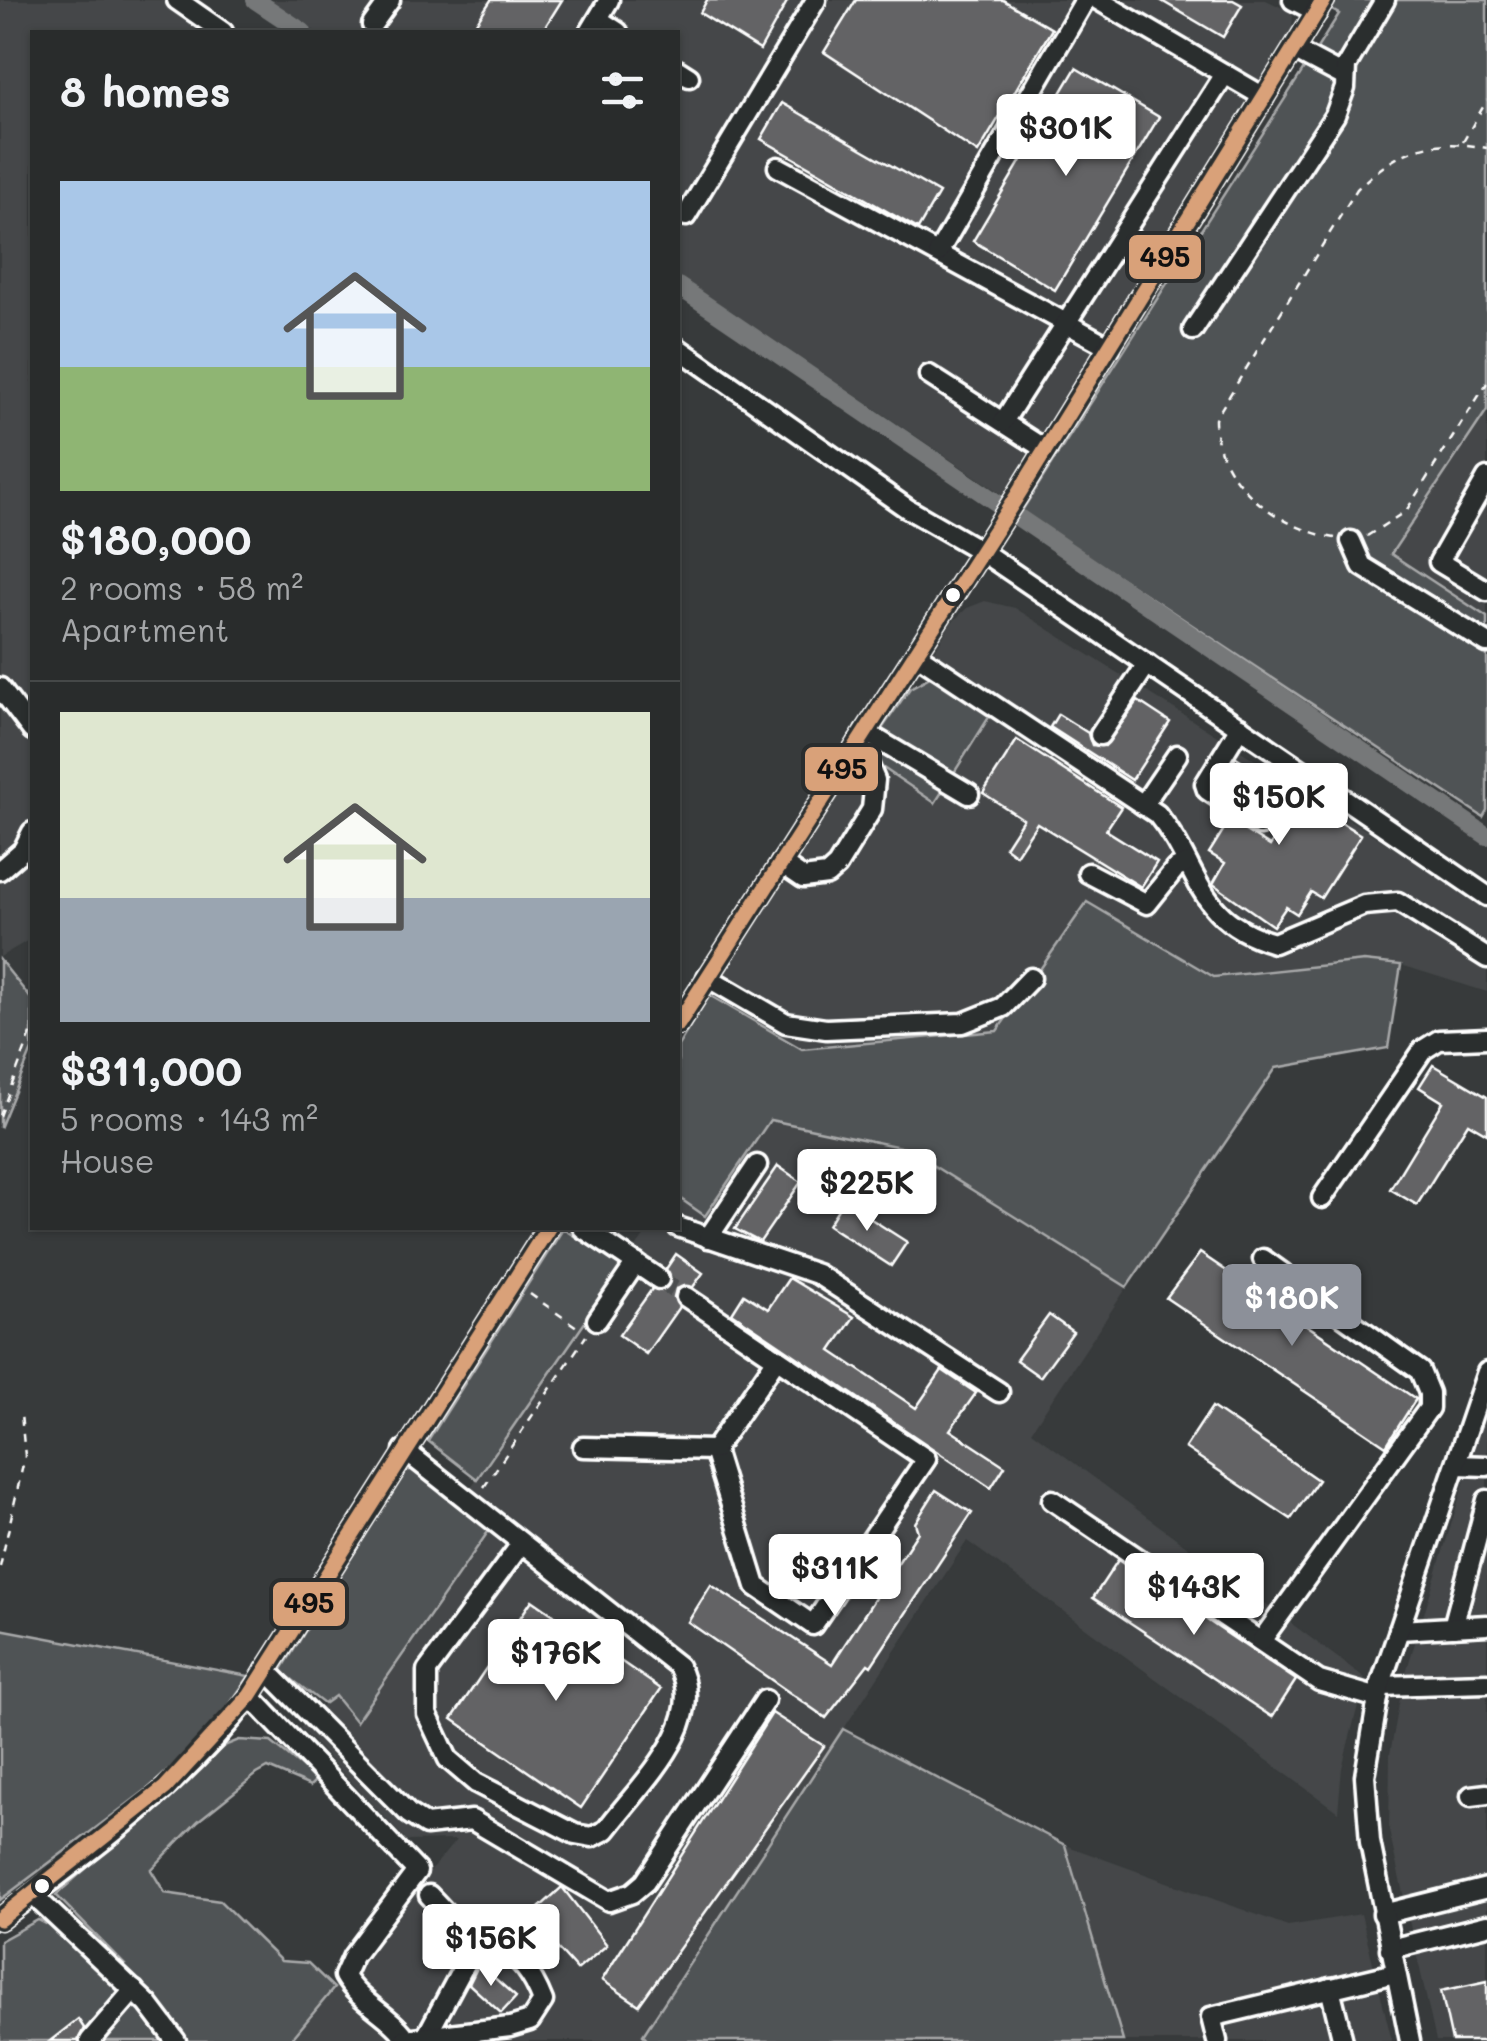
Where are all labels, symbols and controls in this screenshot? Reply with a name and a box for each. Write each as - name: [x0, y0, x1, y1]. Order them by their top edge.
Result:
- text: 8 homes: [60, 63, 231, 118]
- icon: filters: [595, 63, 650, 118]
- pin: $301K: [996, 94, 1136, 179]
- text: $301K: [1019, 105, 1113, 147]
- line badge: 495: [1127, 233, 1203, 281]
- text: 495: [1140, 238, 1190, 274]
- icon: home: [265, 246, 445, 426]
- text: $180,000: [60, 511, 252, 566]
- text: 2 rooms · 58 m²: [60, 566, 303, 608]
- unlabelled marker: [943, 585, 963, 605]
- text: Apartment: [60, 608, 229, 650]
- line badge: 495: [803, 745, 880, 793]
- text: 495: [817, 750, 867, 786]
- pin: $150K: [1209, 763, 1349, 848]
- text: $150K: [1232, 774, 1326, 816]
- icon: home: [265, 777, 445, 957]
- text: $311,000: [60, 1042, 242, 1097]
- text: 5 rooms · 143 m²: [60, 1097, 318, 1139]
- text: House: [60, 1139, 155, 1181]
- pin: $225K: [797, 1149, 937, 1234]
- text: $225K: [819, 1160, 915, 1202]
- pin: $180K: [1222, 1264, 1362, 1349]
- text: $180K: [1244, 1275, 1340, 1317]
- pin: $311K: [765, 1534, 905, 1619]
- text: $311K: [791, 1545, 879, 1587]
- pin: $143K: [1124, 1553, 1264, 1638]
- text: $143K: [1147, 1564, 1241, 1606]
- line badge: 495: [271, 1580, 347, 1628]
- text: 495: [284, 1584, 334, 1620]
- pin: $176K: [486, 1619, 626, 1704]
- text: $176K: [510, 1630, 602, 1672]
- unlabelled marker: [32, 1876, 52, 1896]
- pin: $156K: [421, 1904, 561, 1989]
- text: $156K: [444, 1915, 538, 1957]

